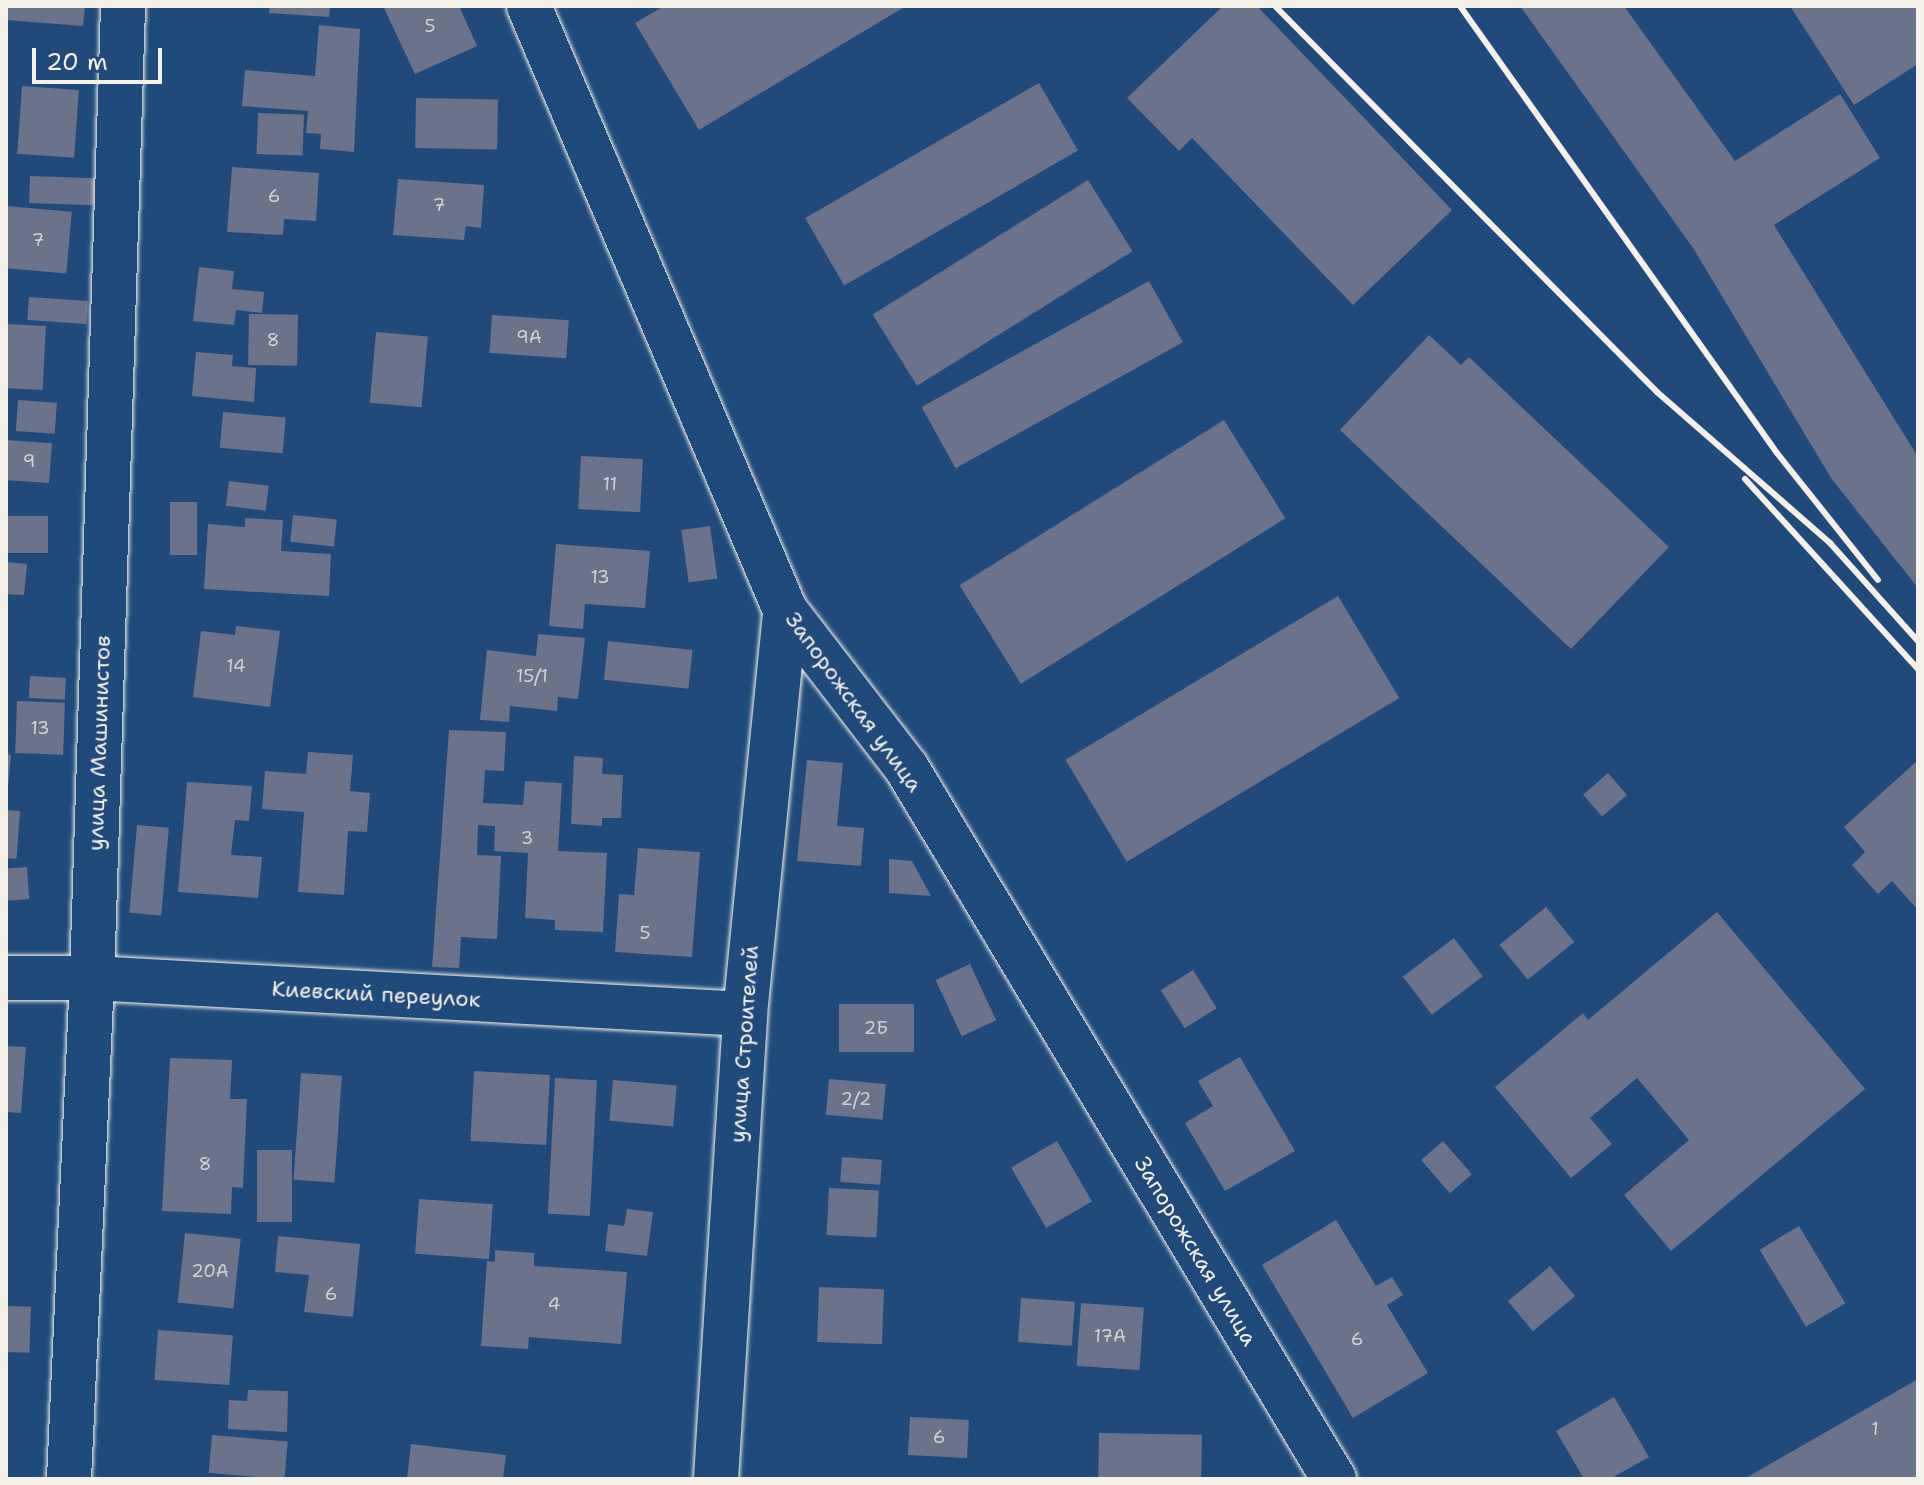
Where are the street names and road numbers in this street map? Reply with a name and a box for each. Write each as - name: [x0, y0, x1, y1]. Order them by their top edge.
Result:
- street label: Запорожская улица: [780, 607, 928, 797]
- street label: улица Машинистов: [82, 635, 116, 851]
- street label: улица Строителей: [724, 944, 764, 1144]
- street label: Киевский переулок: [271, 975, 481, 1013]
- street label: Запорожская улица: [1129, 1152, 1263, 1350]

